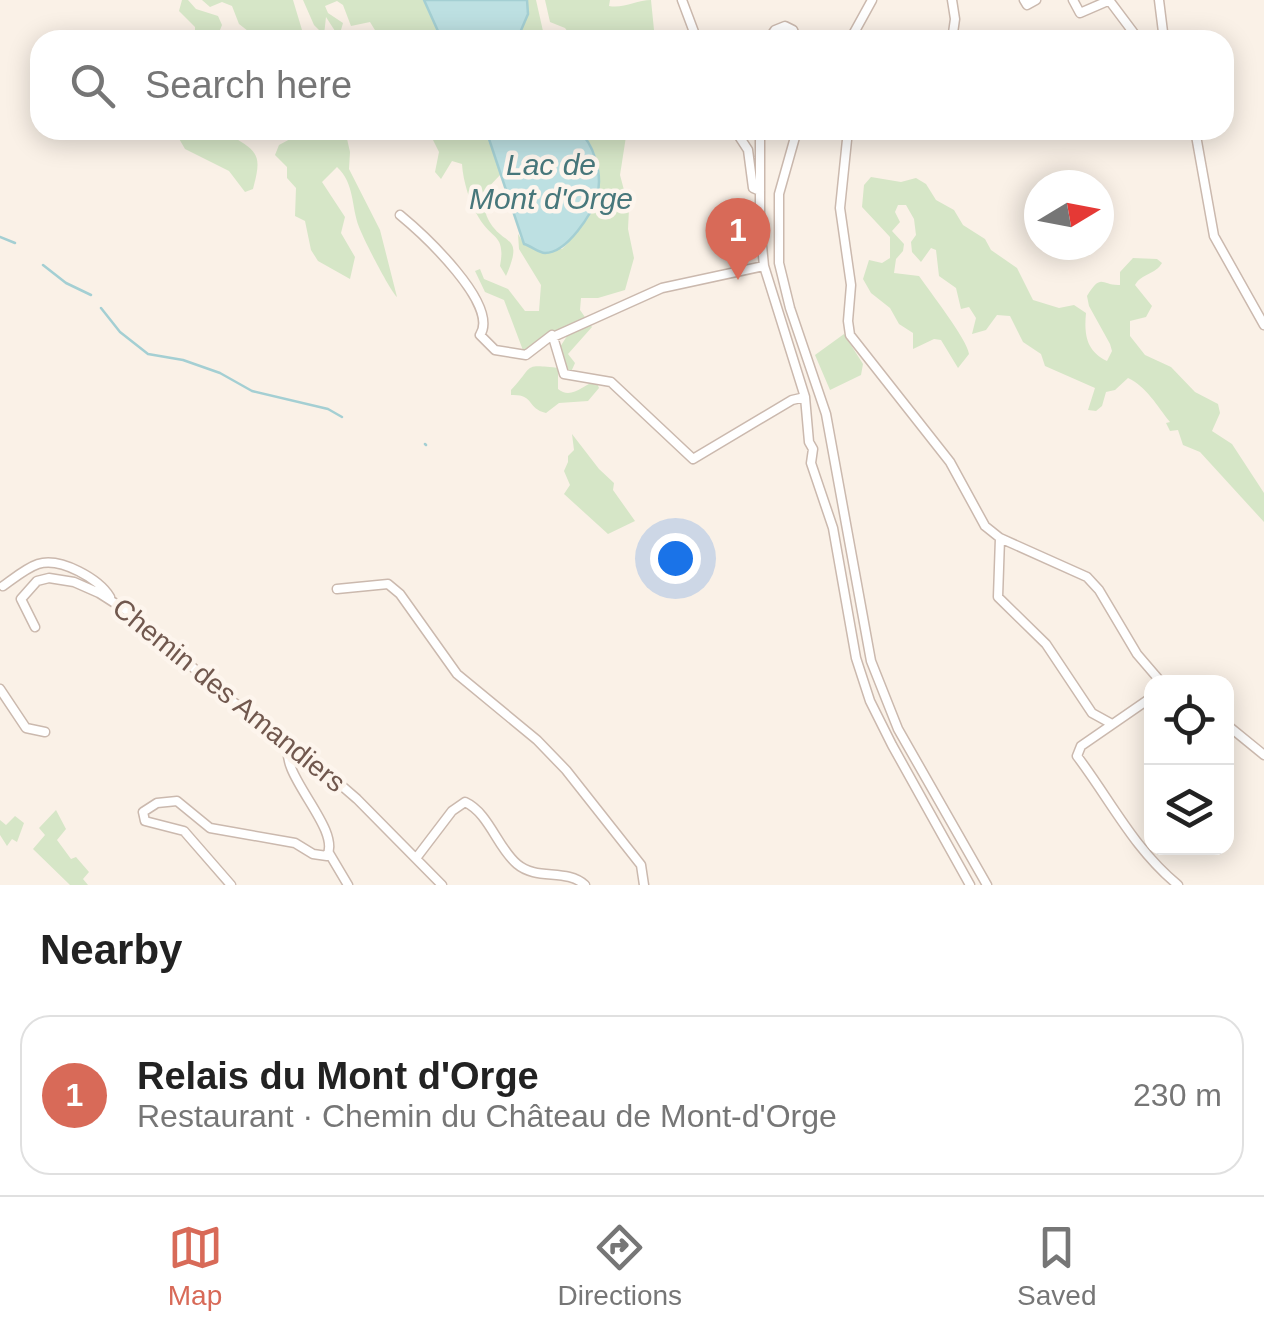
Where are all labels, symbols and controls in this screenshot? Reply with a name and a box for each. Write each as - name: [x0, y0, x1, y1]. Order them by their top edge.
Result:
- search box: [30, 30, 1234, 140]
- icon: search: [65, 58, 120, 113]
- text: Search here: [145, 64, 352, 106]
- water label: Lac de Mont d'Orge: [469, 148, 633, 215]
- north arrow: [1024, 170, 1114, 260]
- pin: 1: [706, 198, 770, 280]
- your location: [650, 533, 701, 584]
- street label: Chemin des Amandiers: [107, 592, 351, 798]
- map controls: [1144, 675, 1234, 855]
- button: locate: [1144, 675, 1234, 765]
- button: layers: [1144, 765, 1234, 855]
- text: Nearby: [40, 926, 182, 973]
- text: Relais du Mont d'Orge: [137, 1055, 539, 1097]
- text: 1: [66, 1077, 83, 1113]
- text: 230 m: [1133, 1077, 1222, 1113]
- text: Restaurant · Chemin du Château de Mont-d'Orge: [137, 1098, 837, 1134]
- tab: Map: [168, 1220, 223, 1312]
- tab: Directions: [558, 1220, 682, 1312]
- tab: Saved: [1017, 1220, 1096, 1312]

